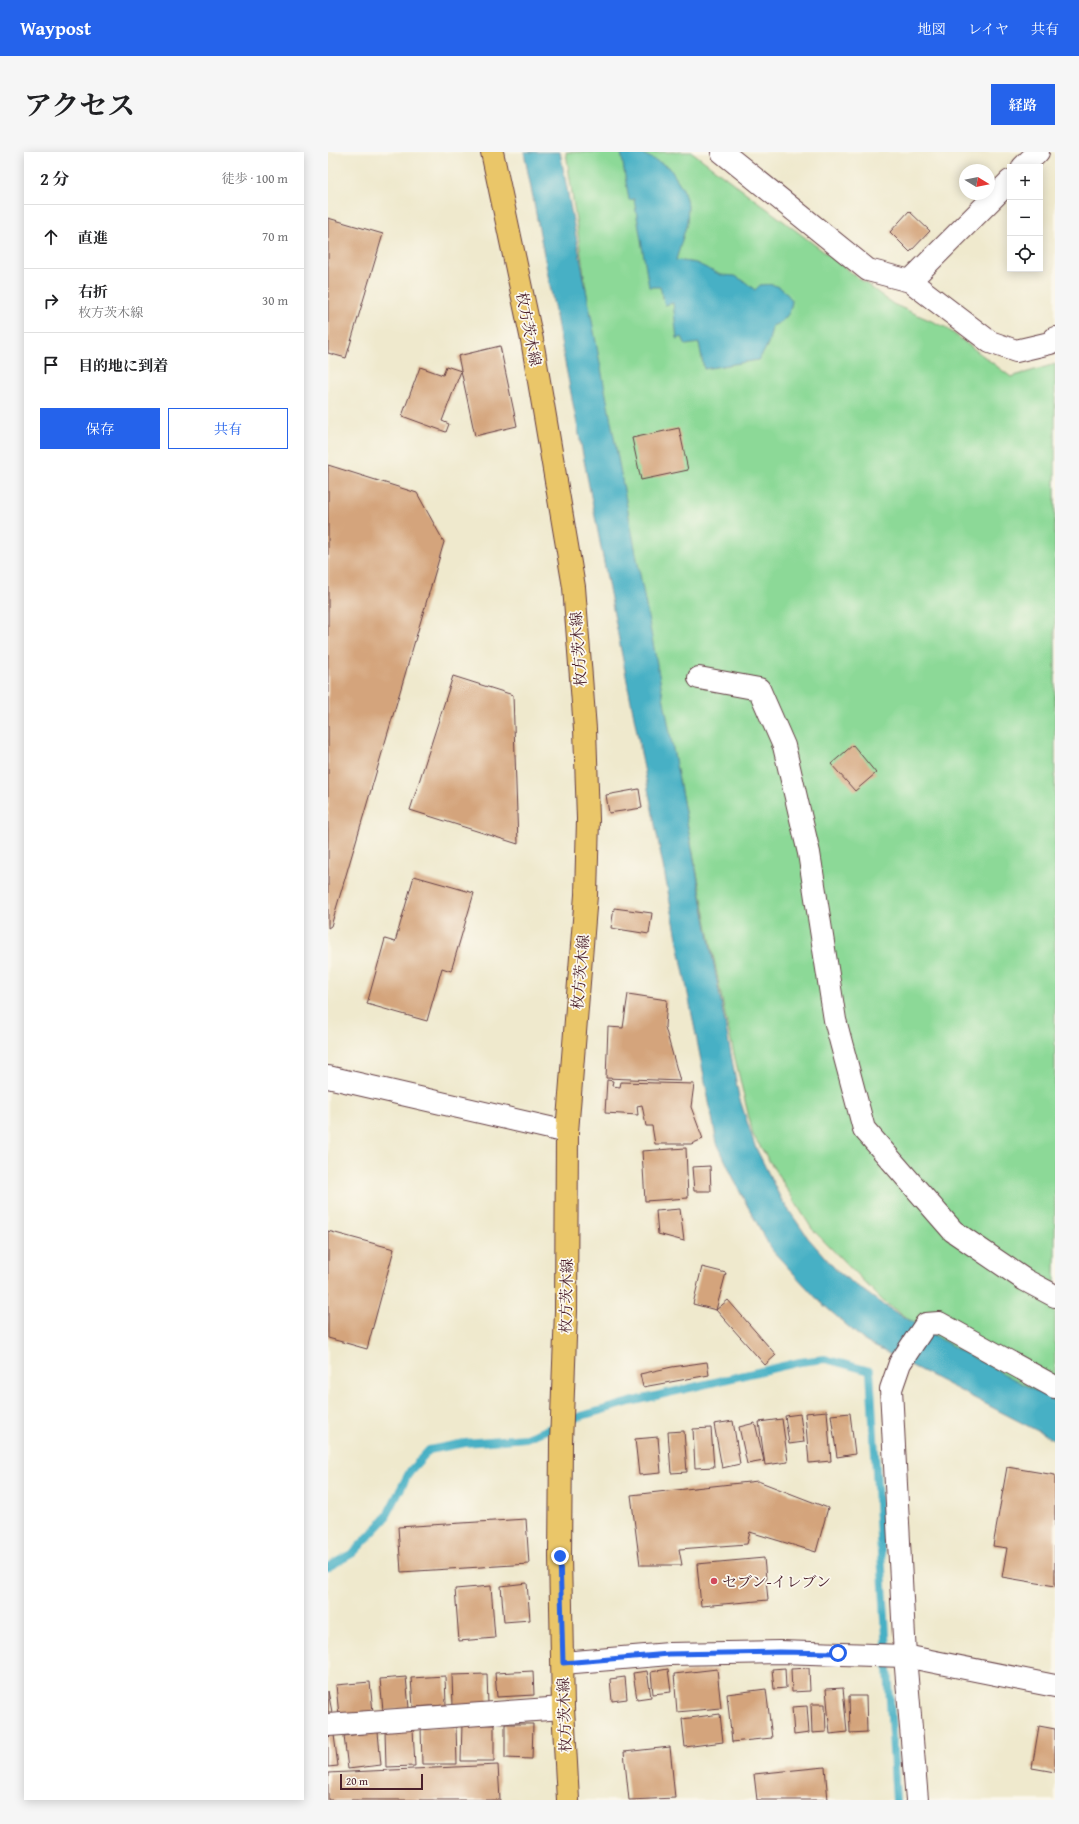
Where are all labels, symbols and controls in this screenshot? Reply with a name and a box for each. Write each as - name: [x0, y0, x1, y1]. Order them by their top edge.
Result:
- text: Waypost: [20, 14, 91, 42]
- text: 地図: [918, 19, 946, 39]
- text: レイヤ: [968, 19, 1009, 39]
- text: 共有: [1031, 19, 1059, 39]
- text: アクセス: [24, 84, 135, 125]
- button: 経路: [991, 84, 1055, 125]
- north arrow: [959, 164, 995, 200]
- map controls: [1007, 164, 1043, 272]
- button: +: [1007, 164, 1043, 200]
- text: 2 分: [40, 166, 70, 191]
- text: 徒歩 · 100 m: [222, 169, 288, 188]
- button: −: [1007, 200, 1043, 236]
- icon: ahead: [40, 226, 62, 248]
- text: 直進: [78, 227, 108, 248]
- text: 70 m: [262, 227, 288, 246]
- button: locate: [1007, 236, 1043, 272]
- text: 右折: [78, 281, 108, 302]
- icon: right: [40, 290, 62, 312]
- street label: 枚方茨木線: [512, 290, 546, 368]
- text: 30 m: [262, 291, 288, 310]
- text: 枚方茨木線: [78, 303, 143, 322]
- icon: arrive: [40, 354, 62, 376]
- text: 目的地に到着: [78, 355, 168, 376]
- button: 保存: [40, 408, 160, 449]
- button: 共有: [168, 408, 288, 449]
- street label: 枚方茨木線: [565, 611, 591, 687]
- street label: 枚方茨木線: [566, 934, 594, 1010]
- street label: 枚方茨木線: [555, 1258, 577, 1334]
- route end: [551, 1547, 569, 1565]
- place label: セブン-イレブン: [722, 1571, 831, 1592]
- marker: セブン-イレブン: [709, 1576, 719, 1586]
- route start: [829, 1644, 847, 1662]
- street label: 枚方茨木線: [552, 1677, 576, 1753]
- scale bar: [340, 1772, 423, 1791]
- text: 20 m: [346, 1773, 368, 1789]

